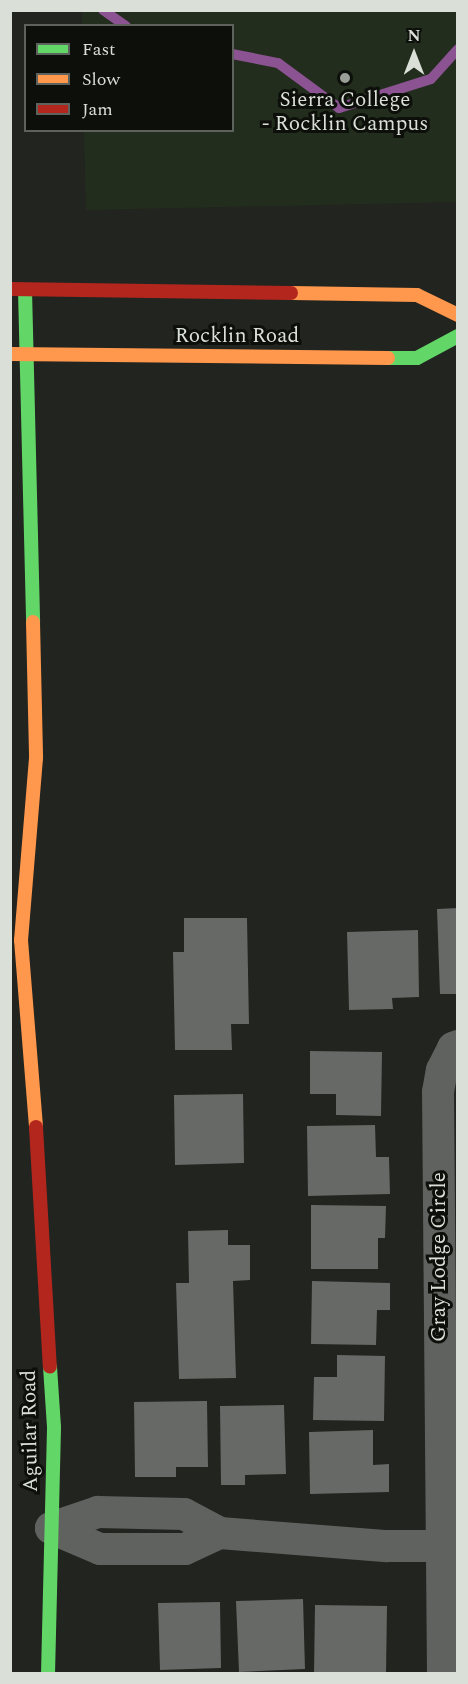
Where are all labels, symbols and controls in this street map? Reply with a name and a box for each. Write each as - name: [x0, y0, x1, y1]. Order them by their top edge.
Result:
- legend: [24, 24, 234, 132]
- north arrow: [384, 24, 444, 84]
- text: N: [407, 24, 421, 48]
- text: Fast: [82, 36, 115, 63]
- text: Slow: [82, 66, 120, 93]
- marker: Sierra College - Rocklin Campus: [338, 71, 352, 85]
- place label: Sierra College - Rocklin Campus: [262, 87, 428, 137]
- text: Jam: [82, 96, 113, 123]
- street label: Rocklin Road: [175, 323, 299, 349]
- street label: Gray Lodge Circle: [426, 1172, 452, 1342]
- street label: Aguilar Road: [16, 1370, 44, 1492]

